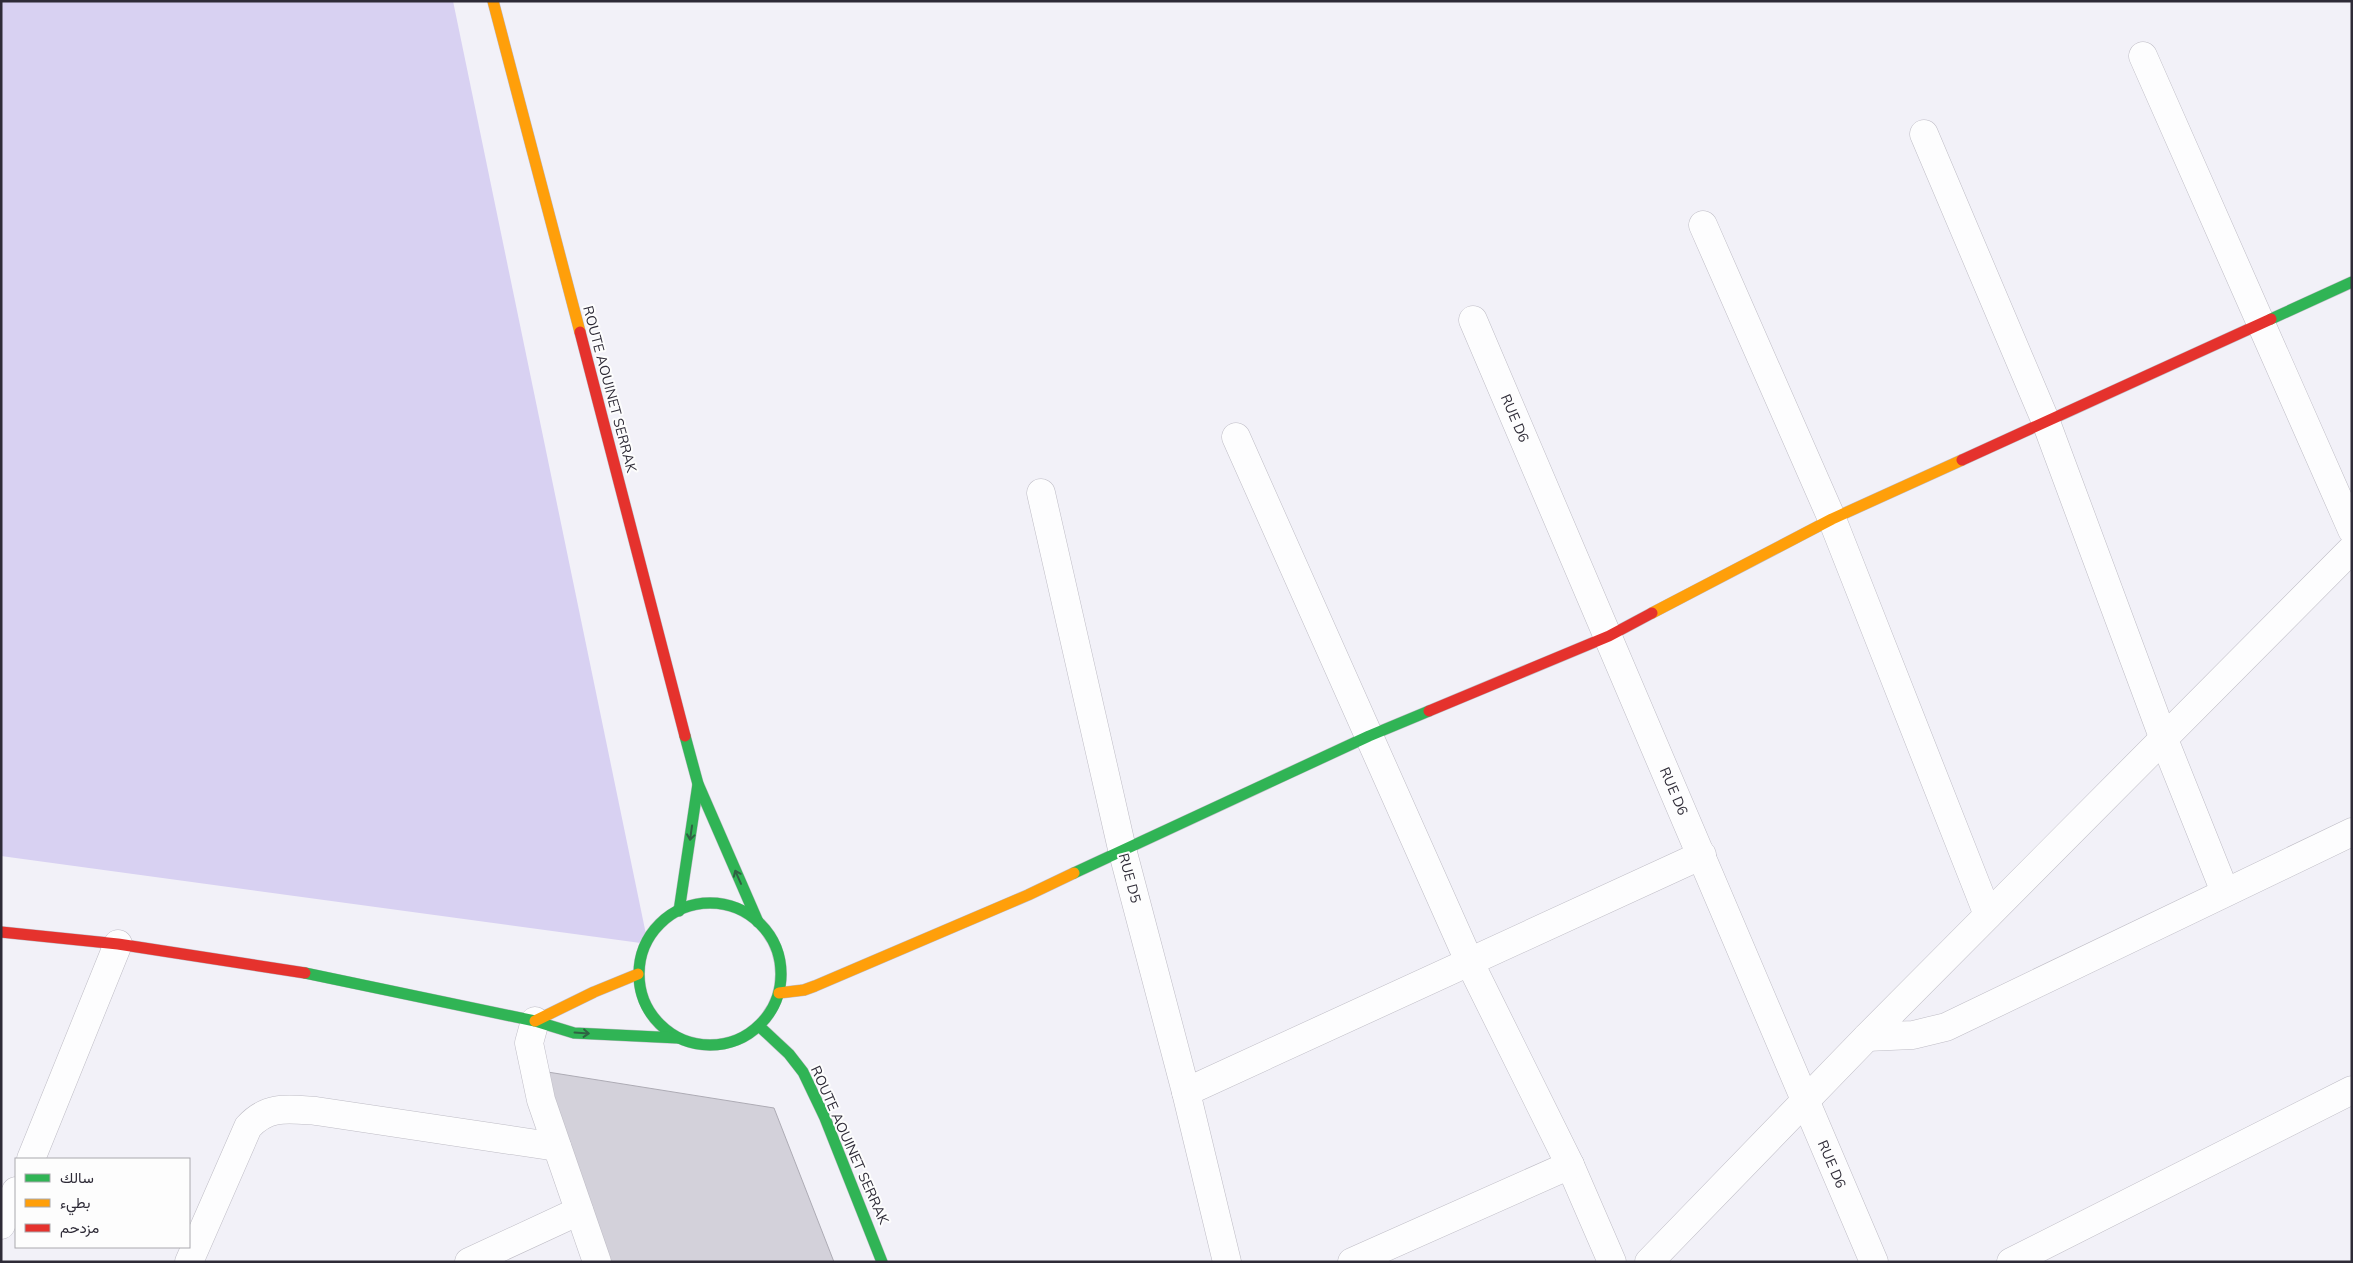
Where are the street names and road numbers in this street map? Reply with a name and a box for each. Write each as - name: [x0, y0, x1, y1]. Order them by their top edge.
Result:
- street label: ROUTE AOUINET SERRAK: [579, 304, 641, 475]
- street label: RUE D6: [1497, 391, 1533, 445]
- street label: RUE D6: [1656, 764, 1692, 818]
- street label: RUE D5: [1115, 851, 1145, 905]
- street label: ROUTE AOUINET SERRAK: [807, 1063, 894, 1228]
- street label: RUE D6: [1814, 1137, 1850, 1191]

